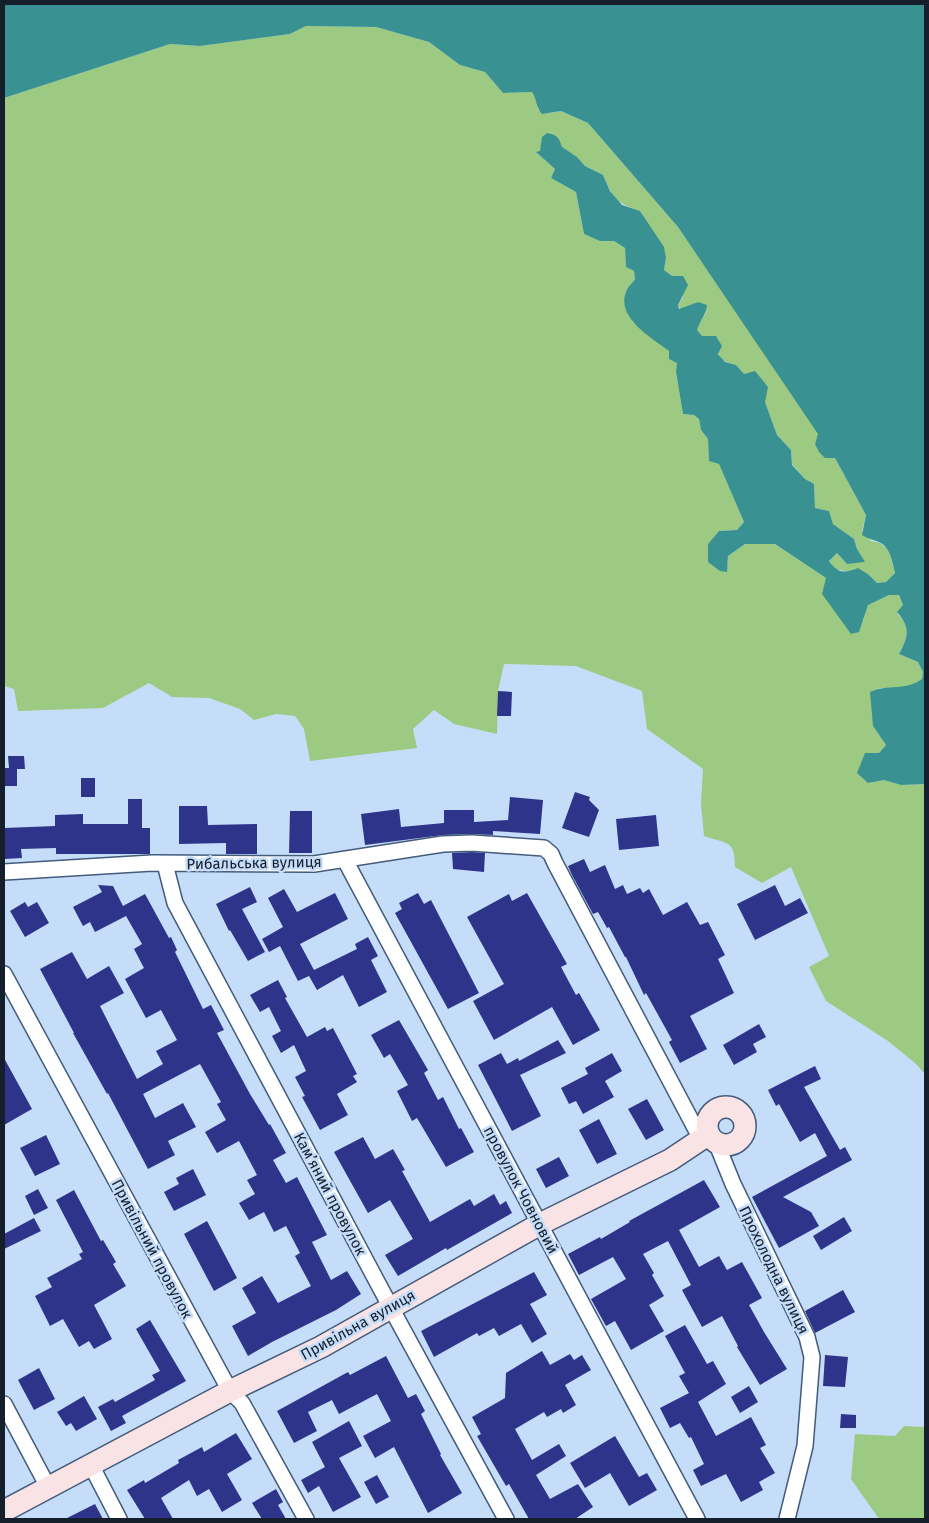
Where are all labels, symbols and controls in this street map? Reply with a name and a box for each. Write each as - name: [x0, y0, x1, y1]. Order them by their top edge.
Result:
- street label: Рибальська вулиця: [186, 853, 322, 873]
- street label: провулок Човновий: [480, 1123, 562, 1257]
- street label: Камʼяний провулок: [290, 1129, 370, 1259]
- street label: Привільний провулок: [108, 1176, 196, 1322]
- street label: Прохолодна вулиця: [735, 1203, 813, 1337]
- street label: Привільна вулиця: [298, 1286, 418, 1364]

